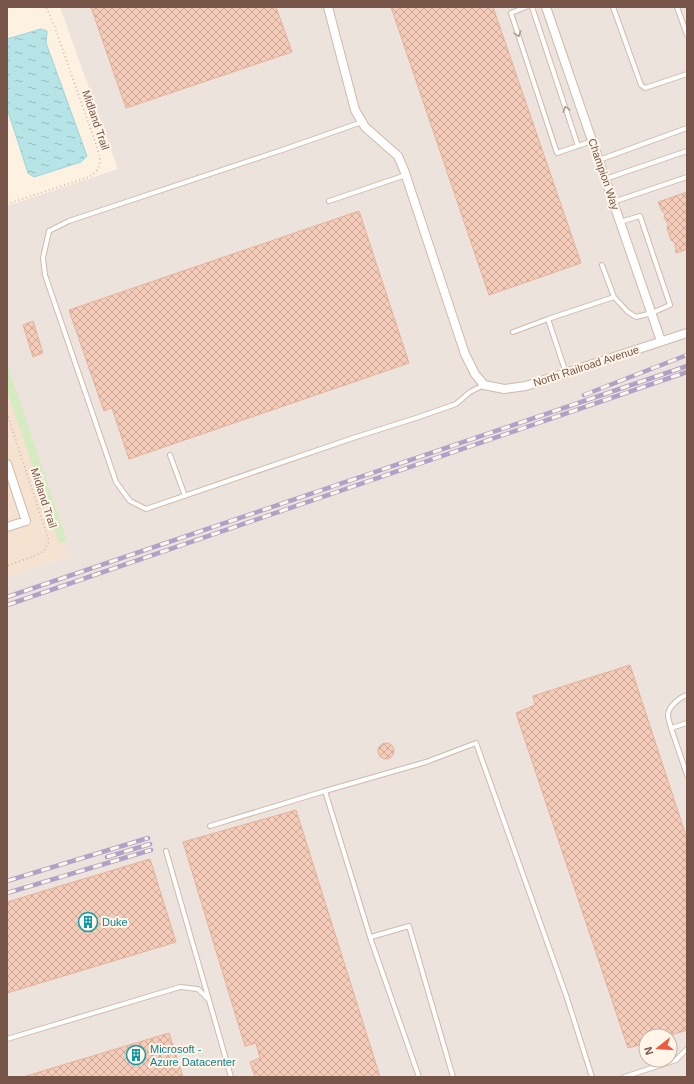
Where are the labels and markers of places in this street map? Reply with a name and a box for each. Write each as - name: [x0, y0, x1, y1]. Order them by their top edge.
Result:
- building icon: Duke: [77, 911, 99, 933]
- place label: Duke: [102, 916, 128, 928]
- place label: Microsoft - Azure Datacenter: [150, 1043, 236, 1068]
- building icon: Microsoft - Azure Datacenter: [125, 1044, 147, 1066]

